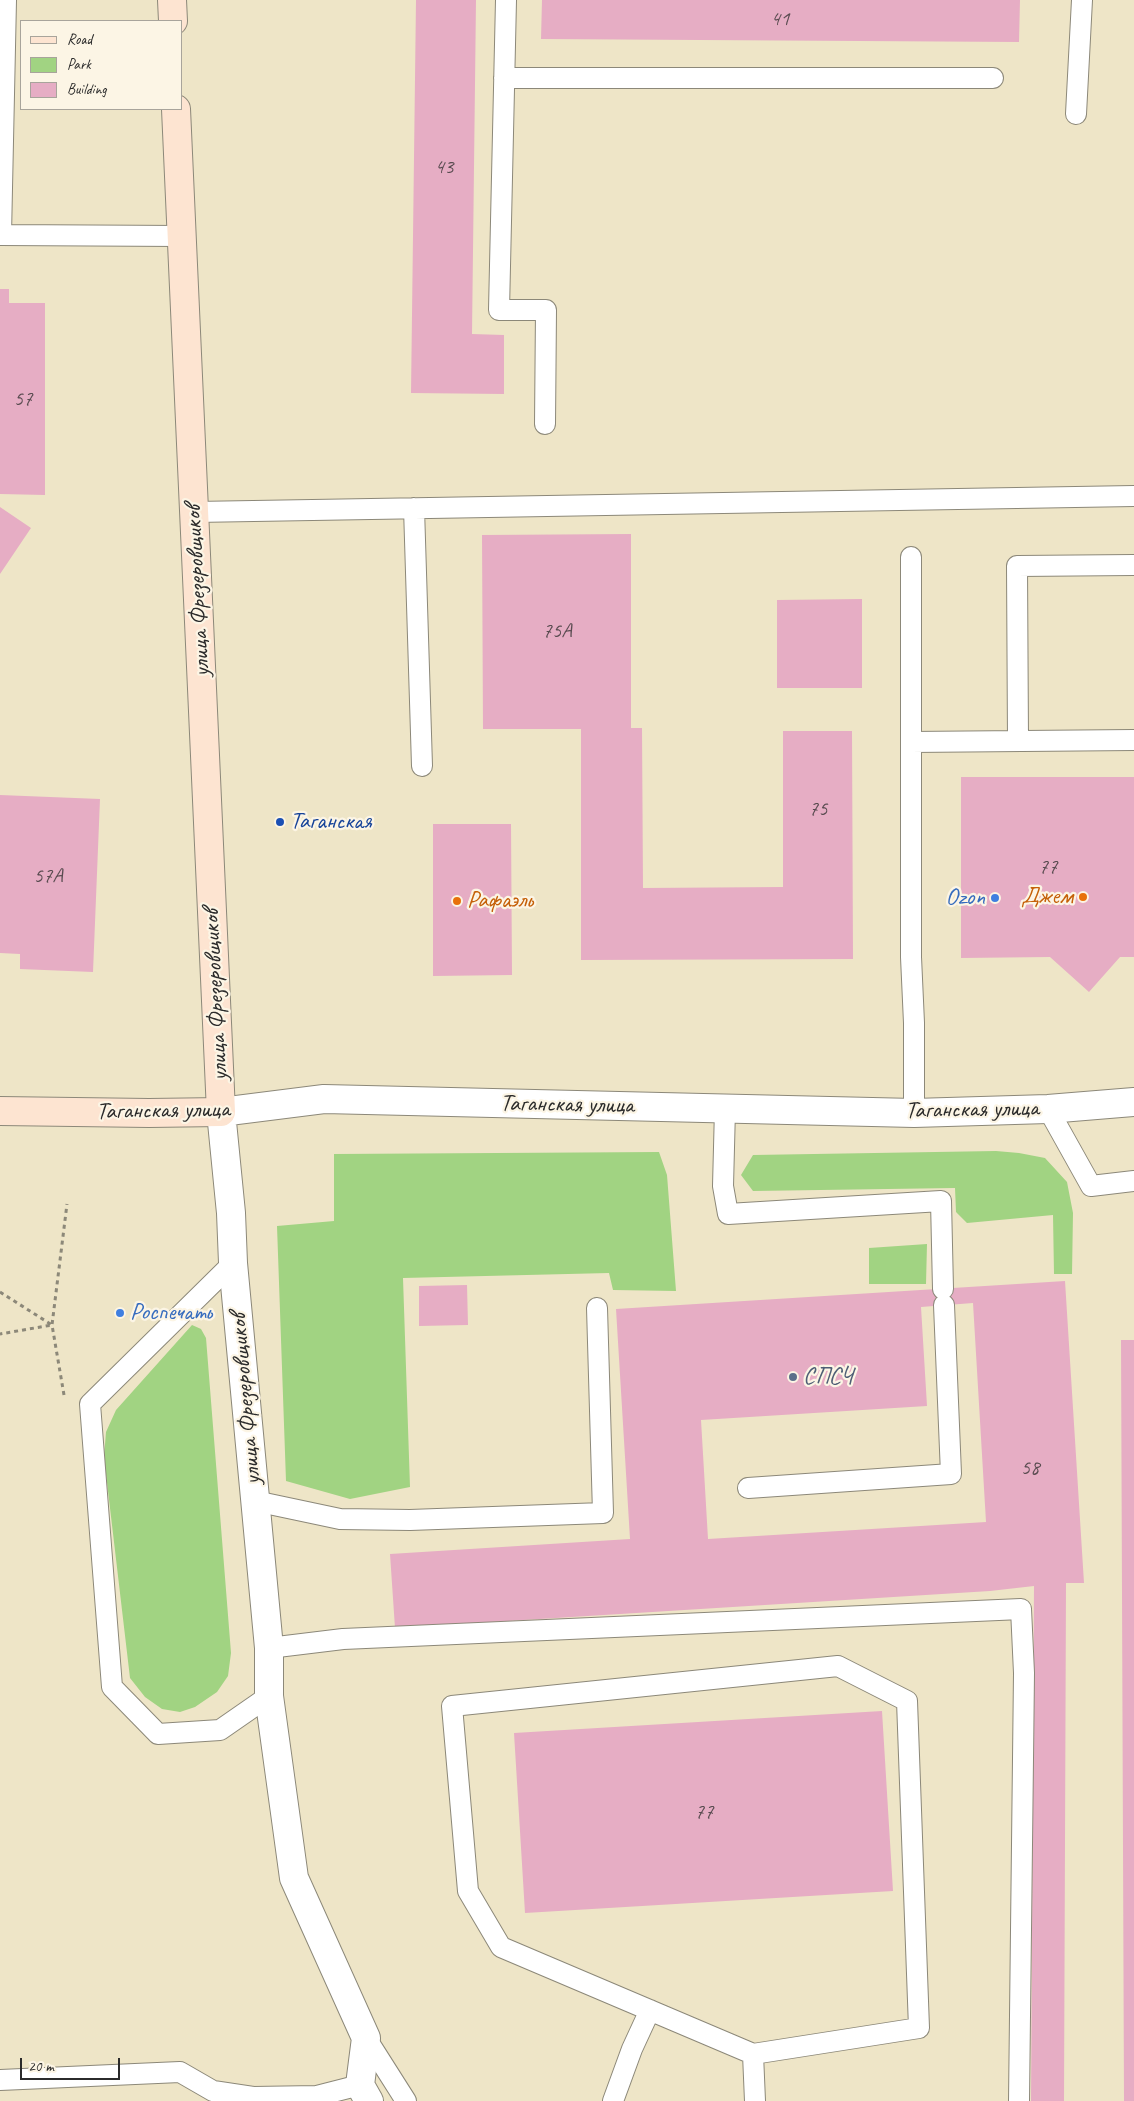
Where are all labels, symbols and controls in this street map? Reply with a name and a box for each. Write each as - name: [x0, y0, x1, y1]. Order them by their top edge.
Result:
- house number: 41: [771, 6, 789, 32]
- legend: [20, 20, 182, 110]
- text: Road: [67, 30, 92, 49]
- text: Park: [67, 55, 91, 74]
- text: Building: [67, 80, 106, 99]
- house number: 43: [435, 154, 453, 180]
- house number: 57: [14, 386, 32, 412]
- street label: улица Фрезеровщиков: [179, 504, 217, 678]
- house number: 75А: [542, 618, 572, 644]
- house number: 75: [809, 796, 827, 822]
- place label: Таганская: [290, 808, 372, 836]
- marker: Таганская: [274, 816, 286, 828]
- house number: 77: [1039, 854, 1057, 880]
- house number: 57А: [33, 863, 63, 889]
- place label: Джем: [1021, 883, 1073, 911]
- place label: Ozon: [946, 884, 985, 912]
- place label: Рафаэль: [467, 887, 533, 915]
- marker: Джем: [1077, 891, 1089, 903]
- marker: Ozon: [989, 892, 1001, 904]
- marker: Рафаэль: [451, 895, 463, 907]
- street label: улица Фрезеровщиков: [197, 908, 235, 1082]
- street label: Таганская улица: [500, 1089, 634, 1121]
- street label: Таганская улица: [905, 1094, 1039, 1126]
- street label: Таганская улица: [96, 1095, 230, 1127]
- place label: Роспечать: [130, 1299, 212, 1327]
- marker: Роспечать: [114, 1307, 126, 1319]
- street label: улица Фрезеровщиков: [224, 1312, 268, 1486]
- place label: СПСЧ: [803, 1363, 853, 1391]
- marker: СПСЧ: [787, 1371, 799, 1383]
- house number: 58: [1021, 1455, 1039, 1481]
- house number: 77: [695, 1799, 713, 1825]
- scale bar: [22, 2048, 122, 2080]
- text: 20 m: [28, 2057, 54, 2076]

